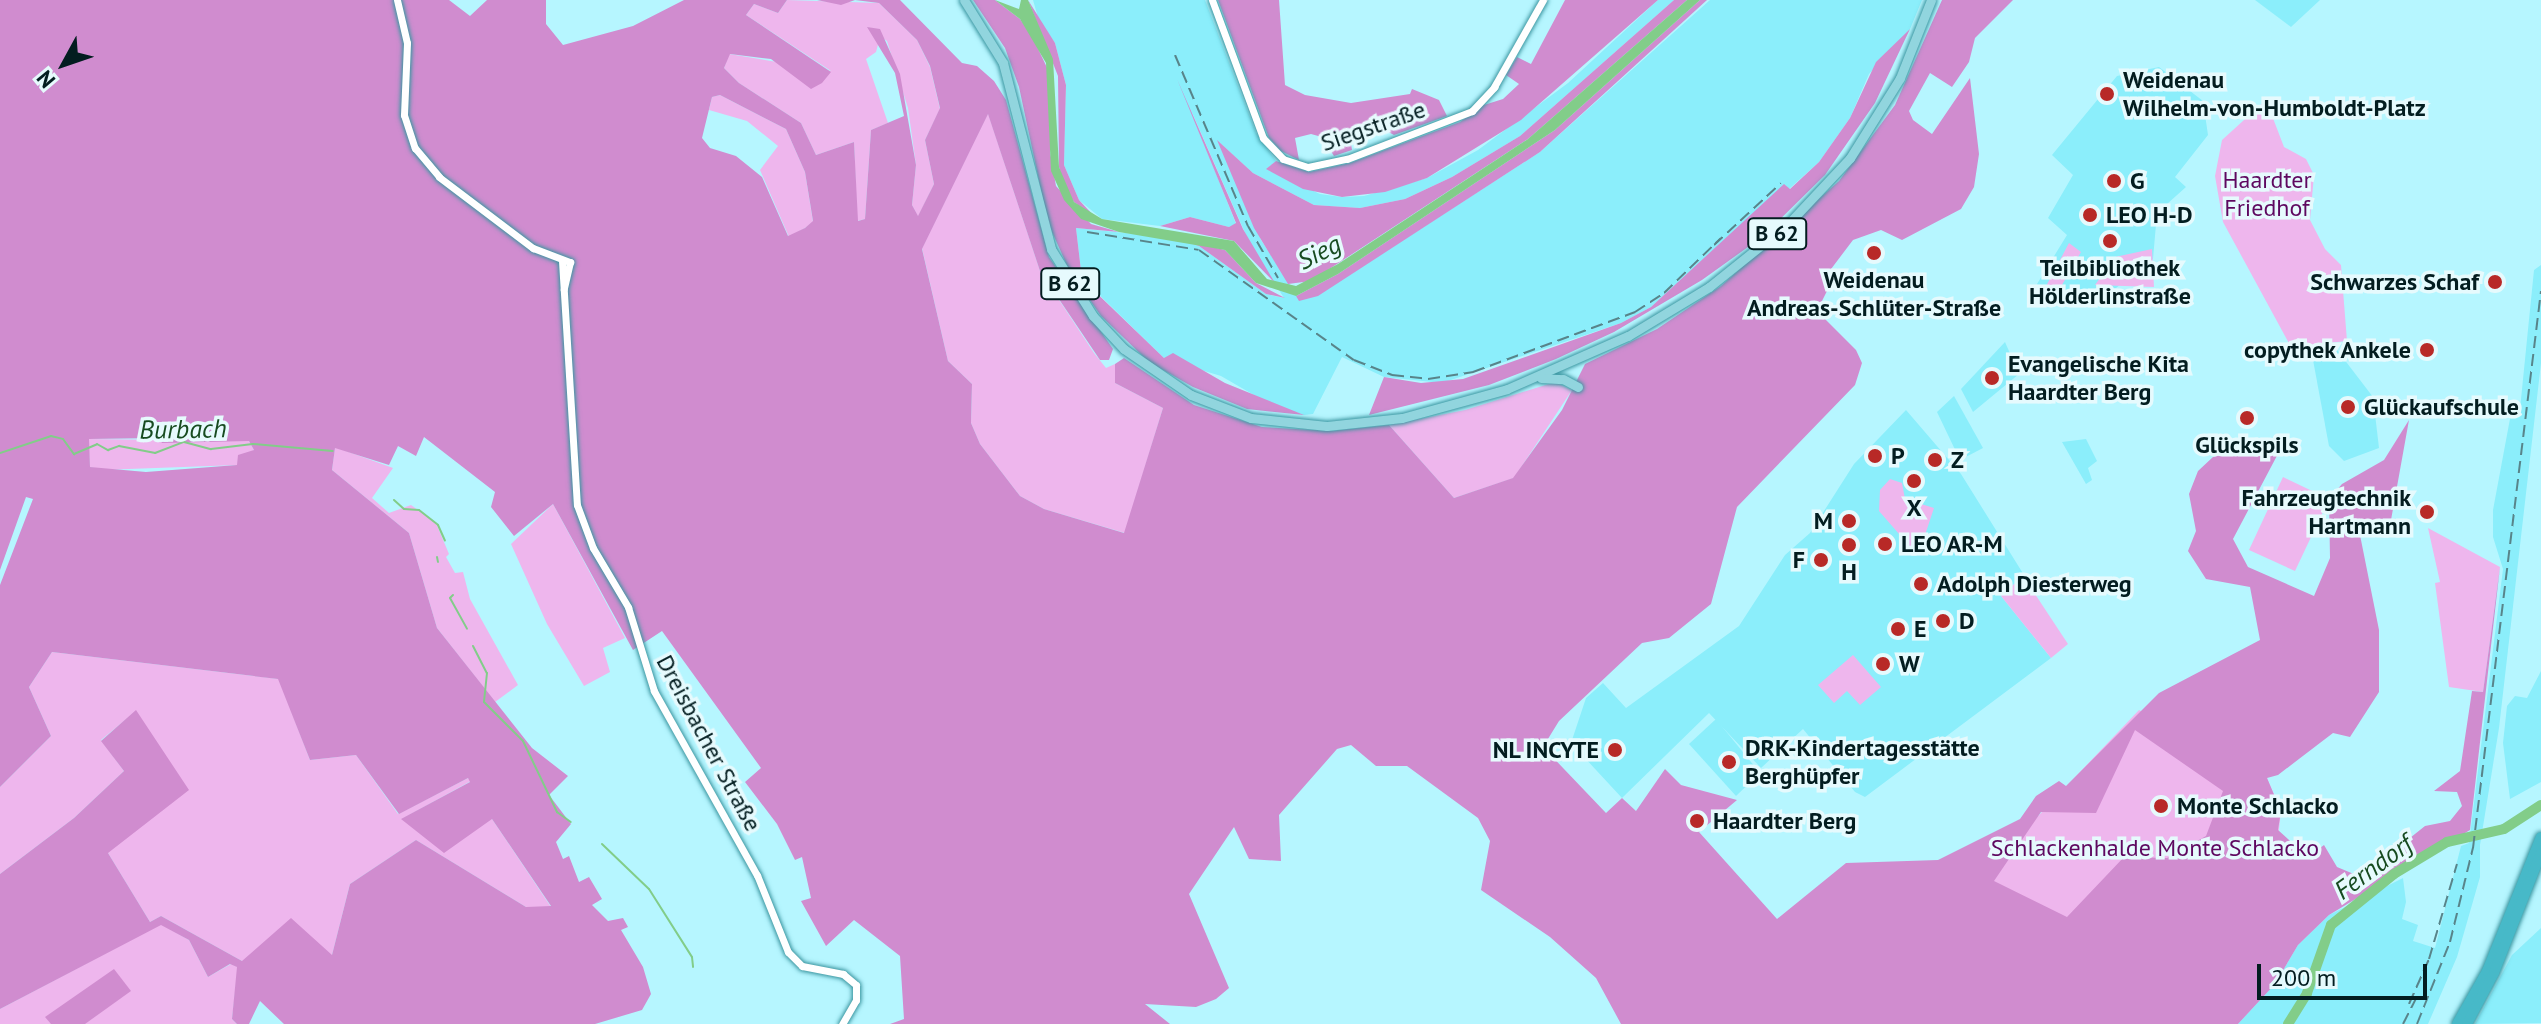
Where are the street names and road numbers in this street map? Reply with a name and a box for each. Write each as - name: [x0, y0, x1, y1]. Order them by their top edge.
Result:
- street label: Siegstraße: [1317, 95, 1429, 157]
- road number: B 62: [1747, 216, 1807, 252]
- road number: B 62: [1040, 266, 1100, 302]
- street label: Dreisbacher Straße: [650, 650, 768, 836]

